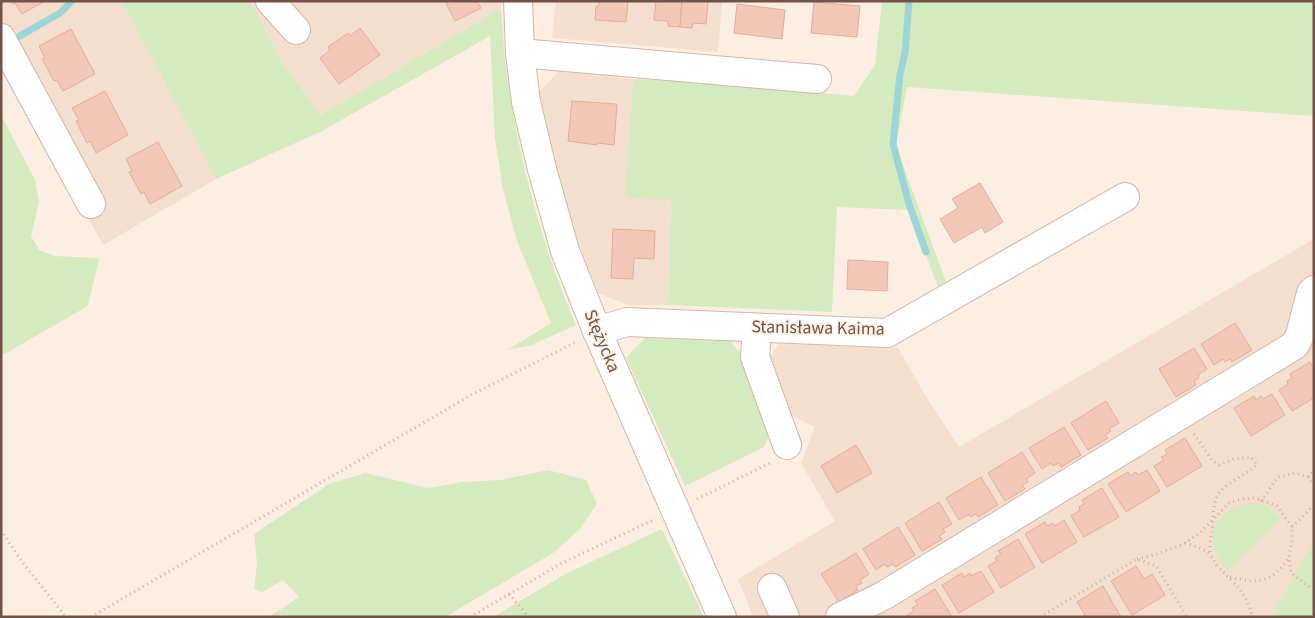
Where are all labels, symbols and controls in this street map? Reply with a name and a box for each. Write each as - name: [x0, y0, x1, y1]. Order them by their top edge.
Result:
- street label: Stężycka: [578, 306, 626, 376]
- street label: Stanisława Kaima: [751, 314, 885, 342]

